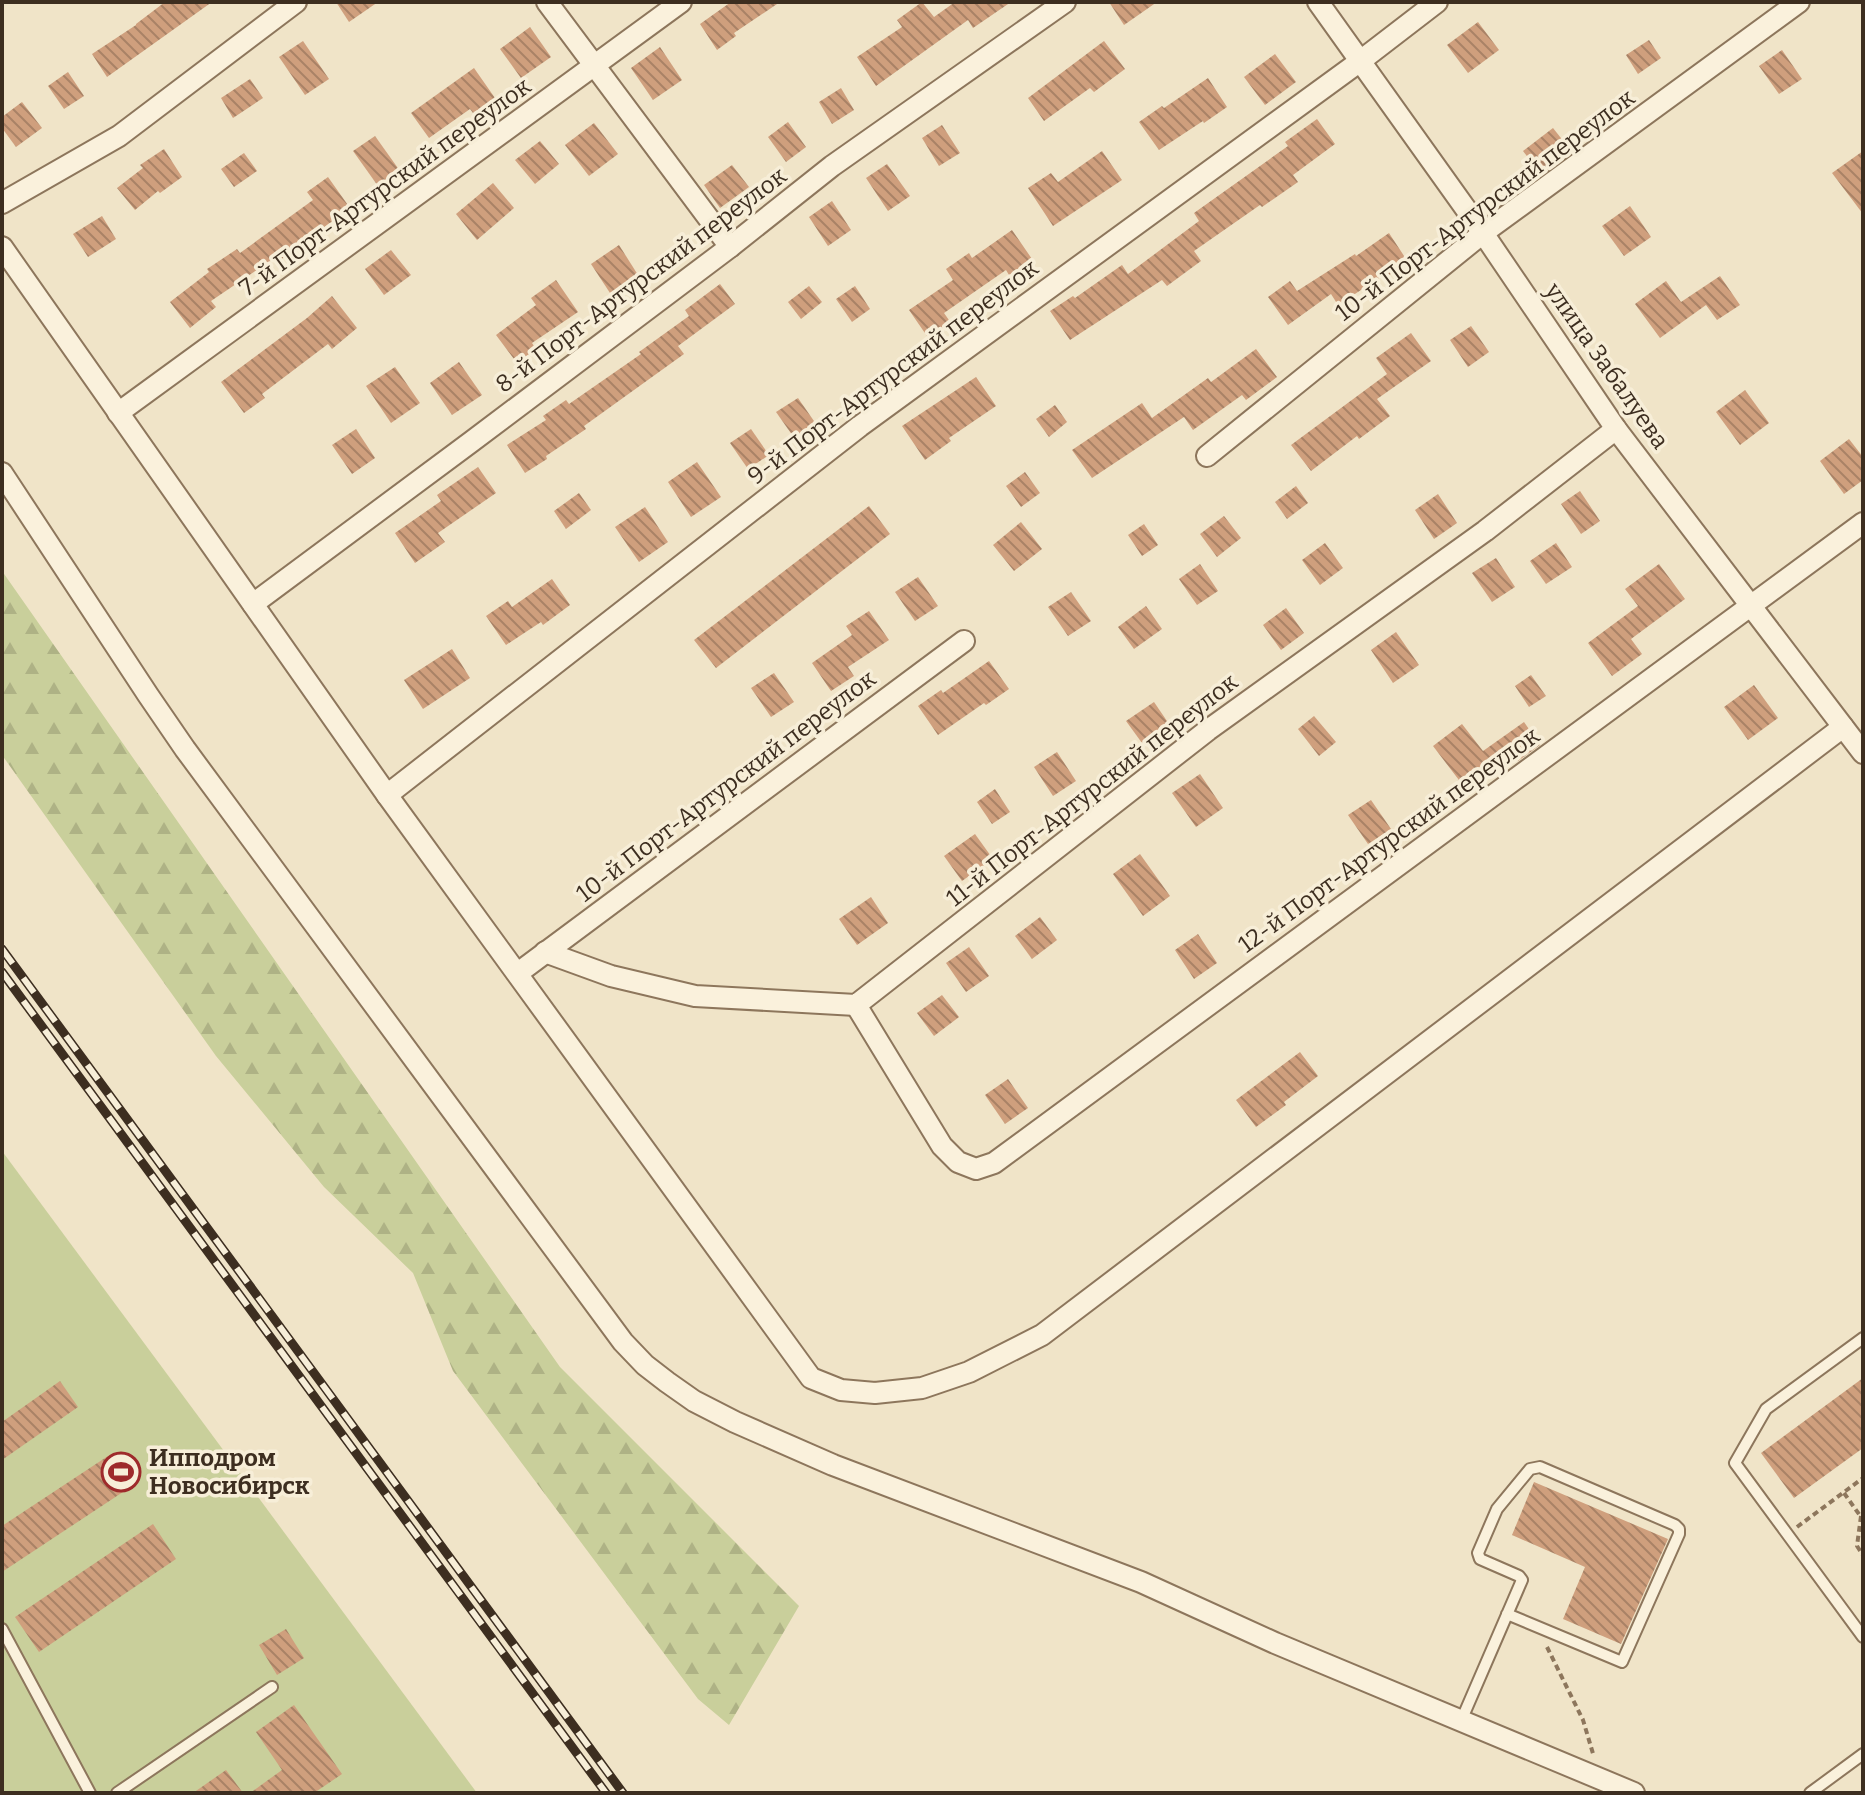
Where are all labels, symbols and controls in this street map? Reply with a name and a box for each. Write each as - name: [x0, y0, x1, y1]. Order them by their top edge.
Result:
- street label: 7-й Порт-Артурский переулок: [234, 72, 536, 302]
- street label: 10-й Порт-Артурский переулок: [1330, 83, 1640, 327]
- street label: 8-й Порт-Артурский переулок: [490, 162, 792, 398]
- street label: 9-й Порт-Артурский переулок: [742, 254, 1044, 490]
- street label: улица Забалуева: [1539, 277, 1675, 454]
- street label: 10-й Порт-Артурский переулок: [571, 664, 881, 908]
- street label: 11-й Порт-Артурский переулок: [941, 668, 1243, 912]
- street label: 12-й Порт-Артурский переулок: [1233, 721, 1545, 959]
- place label: Ипподром Новосибирск: [149, 1444, 310, 1500]
- sports icon: Ипподром Новосибирск: [100, 1451, 142, 1493]

